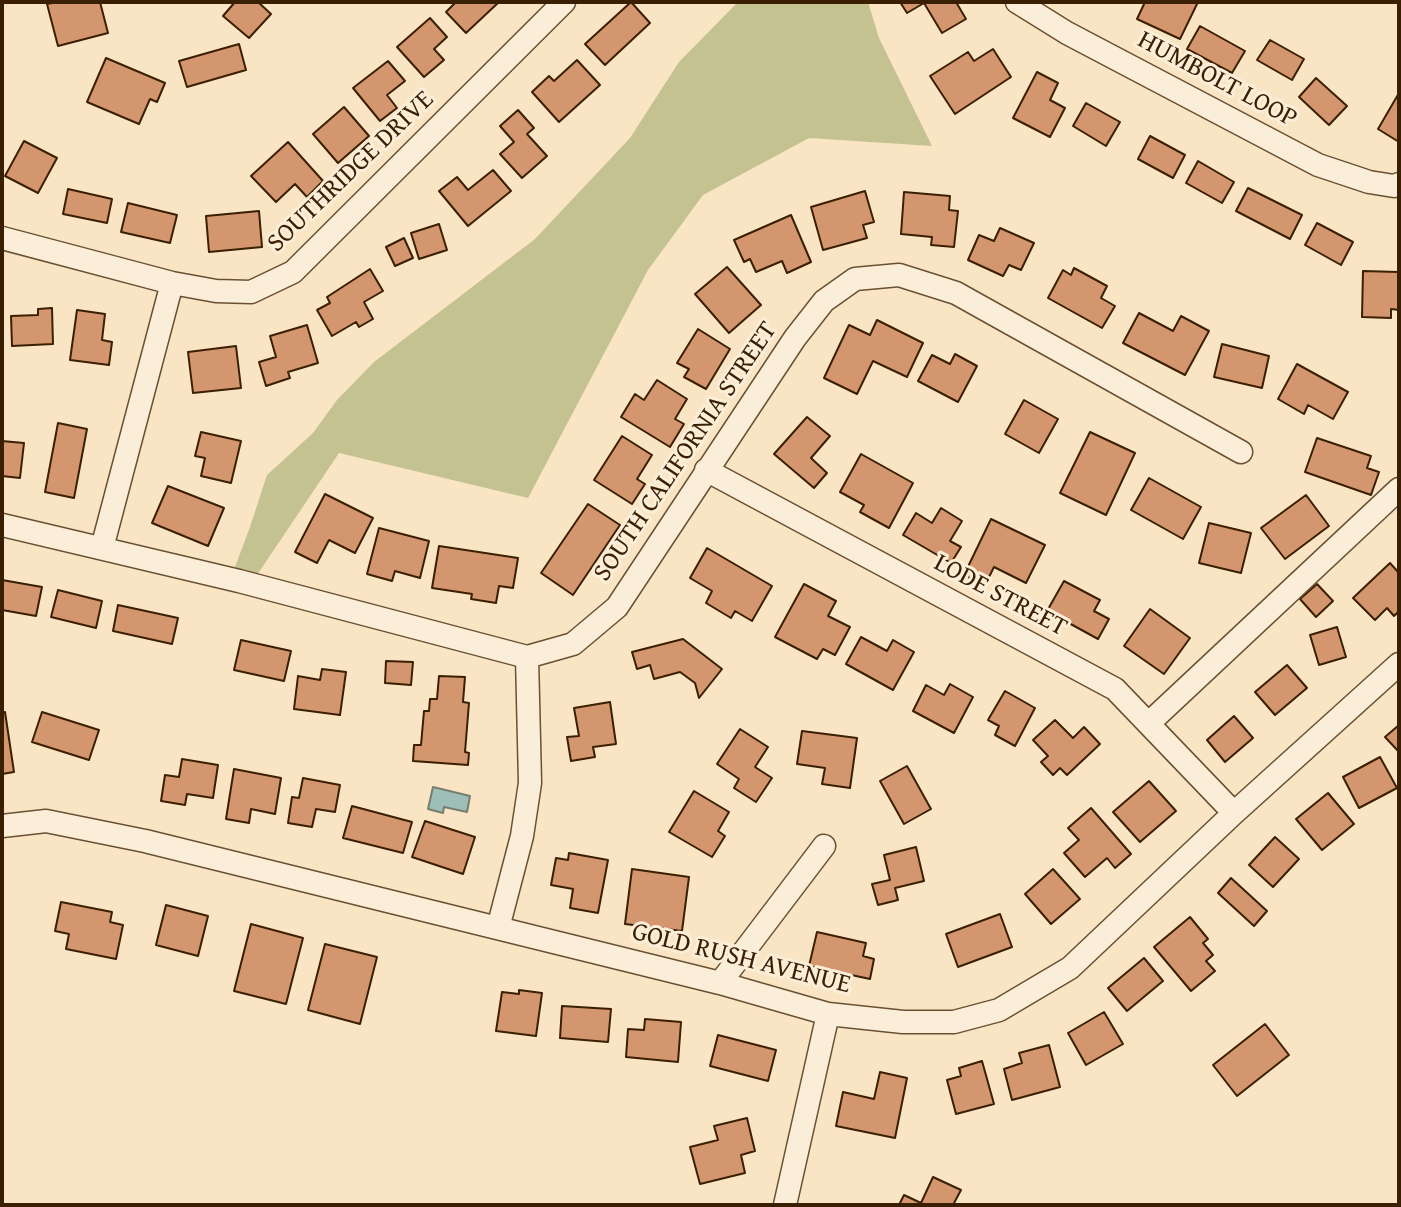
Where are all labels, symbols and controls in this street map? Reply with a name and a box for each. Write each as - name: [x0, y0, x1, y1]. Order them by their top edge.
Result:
- street label: HUMBOLT LOOP: [1132, 25, 1302, 135]
- street label: SOUTHRIDGE DRIVE: [261, 85, 441, 259]
- street label: SOUTH CALIFORNIA STREET: [588, 316, 784, 588]
- street label: LODE STREET: [928, 548, 1072, 644]
- street label: GOLD RUSH AVENUE: [628, 917, 854, 1001]

